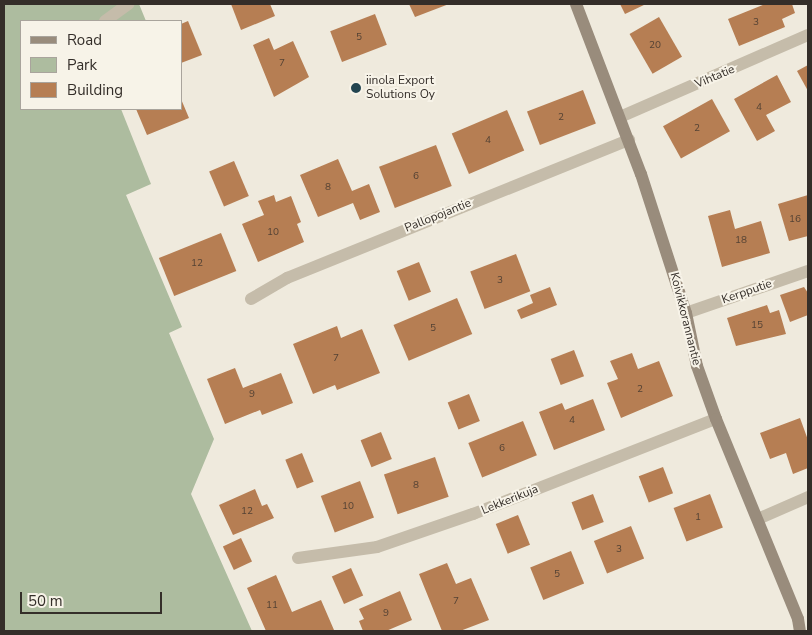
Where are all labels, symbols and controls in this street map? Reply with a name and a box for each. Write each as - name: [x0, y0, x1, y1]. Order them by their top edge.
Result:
- house number: 3: [753, 17, 759, 29]
- legend: [20, 20, 182, 110]
- text: Road: [67, 30, 102, 50]
- house number: 5: [356, 32, 362, 44]
- house number: 20: [649, 40, 661, 52]
- text: Park: [67, 55, 97, 75]
- house number: 7: [279, 58, 285, 70]
- street label: Vihtatie: [693, 62, 737, 92]
- place label: iinola Export Solutions Oy: [366, 74, 435, 102]
- text: Building: [67, 80, 123, 100]
- marker: iinola Export Solutions Oy: [350, 82, 362, 94]
- house number: 4: [756, 102, 762, 114]
- house number: 2: [558, 112, 564, 124]
- house number: 2: [694, 123, 700, 135]
- house number: 4: [485, 135, 491, 147]
- house number: 6: [413, 171, 419, 183]
- house number: 8: [325, 182, 331, 194]
- street label: Pallopojantie: [403, 196, 473, 236]
- house number: 16: [789, 214, 801, 226]
- house number: 10: [267, 227, 279, 239]
- house number: 18: [735, 235, 747, 247]
- house number: 12: [191, 258, 203, 270]
- street label: Koivikkorannantie: [667, 271, 703, 367]
- house number: 3: [497, 275, 503, 287]
- street label: Kerpputie: [720, 277, 774, 307]
- house number: 15: [751, 320, 763, 332]
- house number: 5: [430, 323, 436, 335]
- house number: 7: [333, 353, 339, 365]
- house number: 2: [637, 384, 643, 396]
- house number: 9: [249, 389, 255, 401]
- house number: 4: [569, 415, 575, 427]
- house number: 6: [499, 443, 505, 455]
- house number: 8: [413, 480, 419, 492]
- street label: Lekkerikuja: [479, 482, 541, 518]
- house number: 10: [342, 501, 354, 513]
- house number: 12: [241, 506, 253, 518]
- house number: 1: [695, 512, 701, 524]
- house number: 3: [616, 544, 622, 556]
- house number: 5: [554, 569, 560, 581]
- scale bar: [22, 582, 165, 614]
- text: 50 m: [28, 591, 63, 611]
- house number: 7: [453, 596, 459, 608]
- house number: 11: [266, 600, 278, 612]
- house number: 9: [383, 608, 389, 620]

